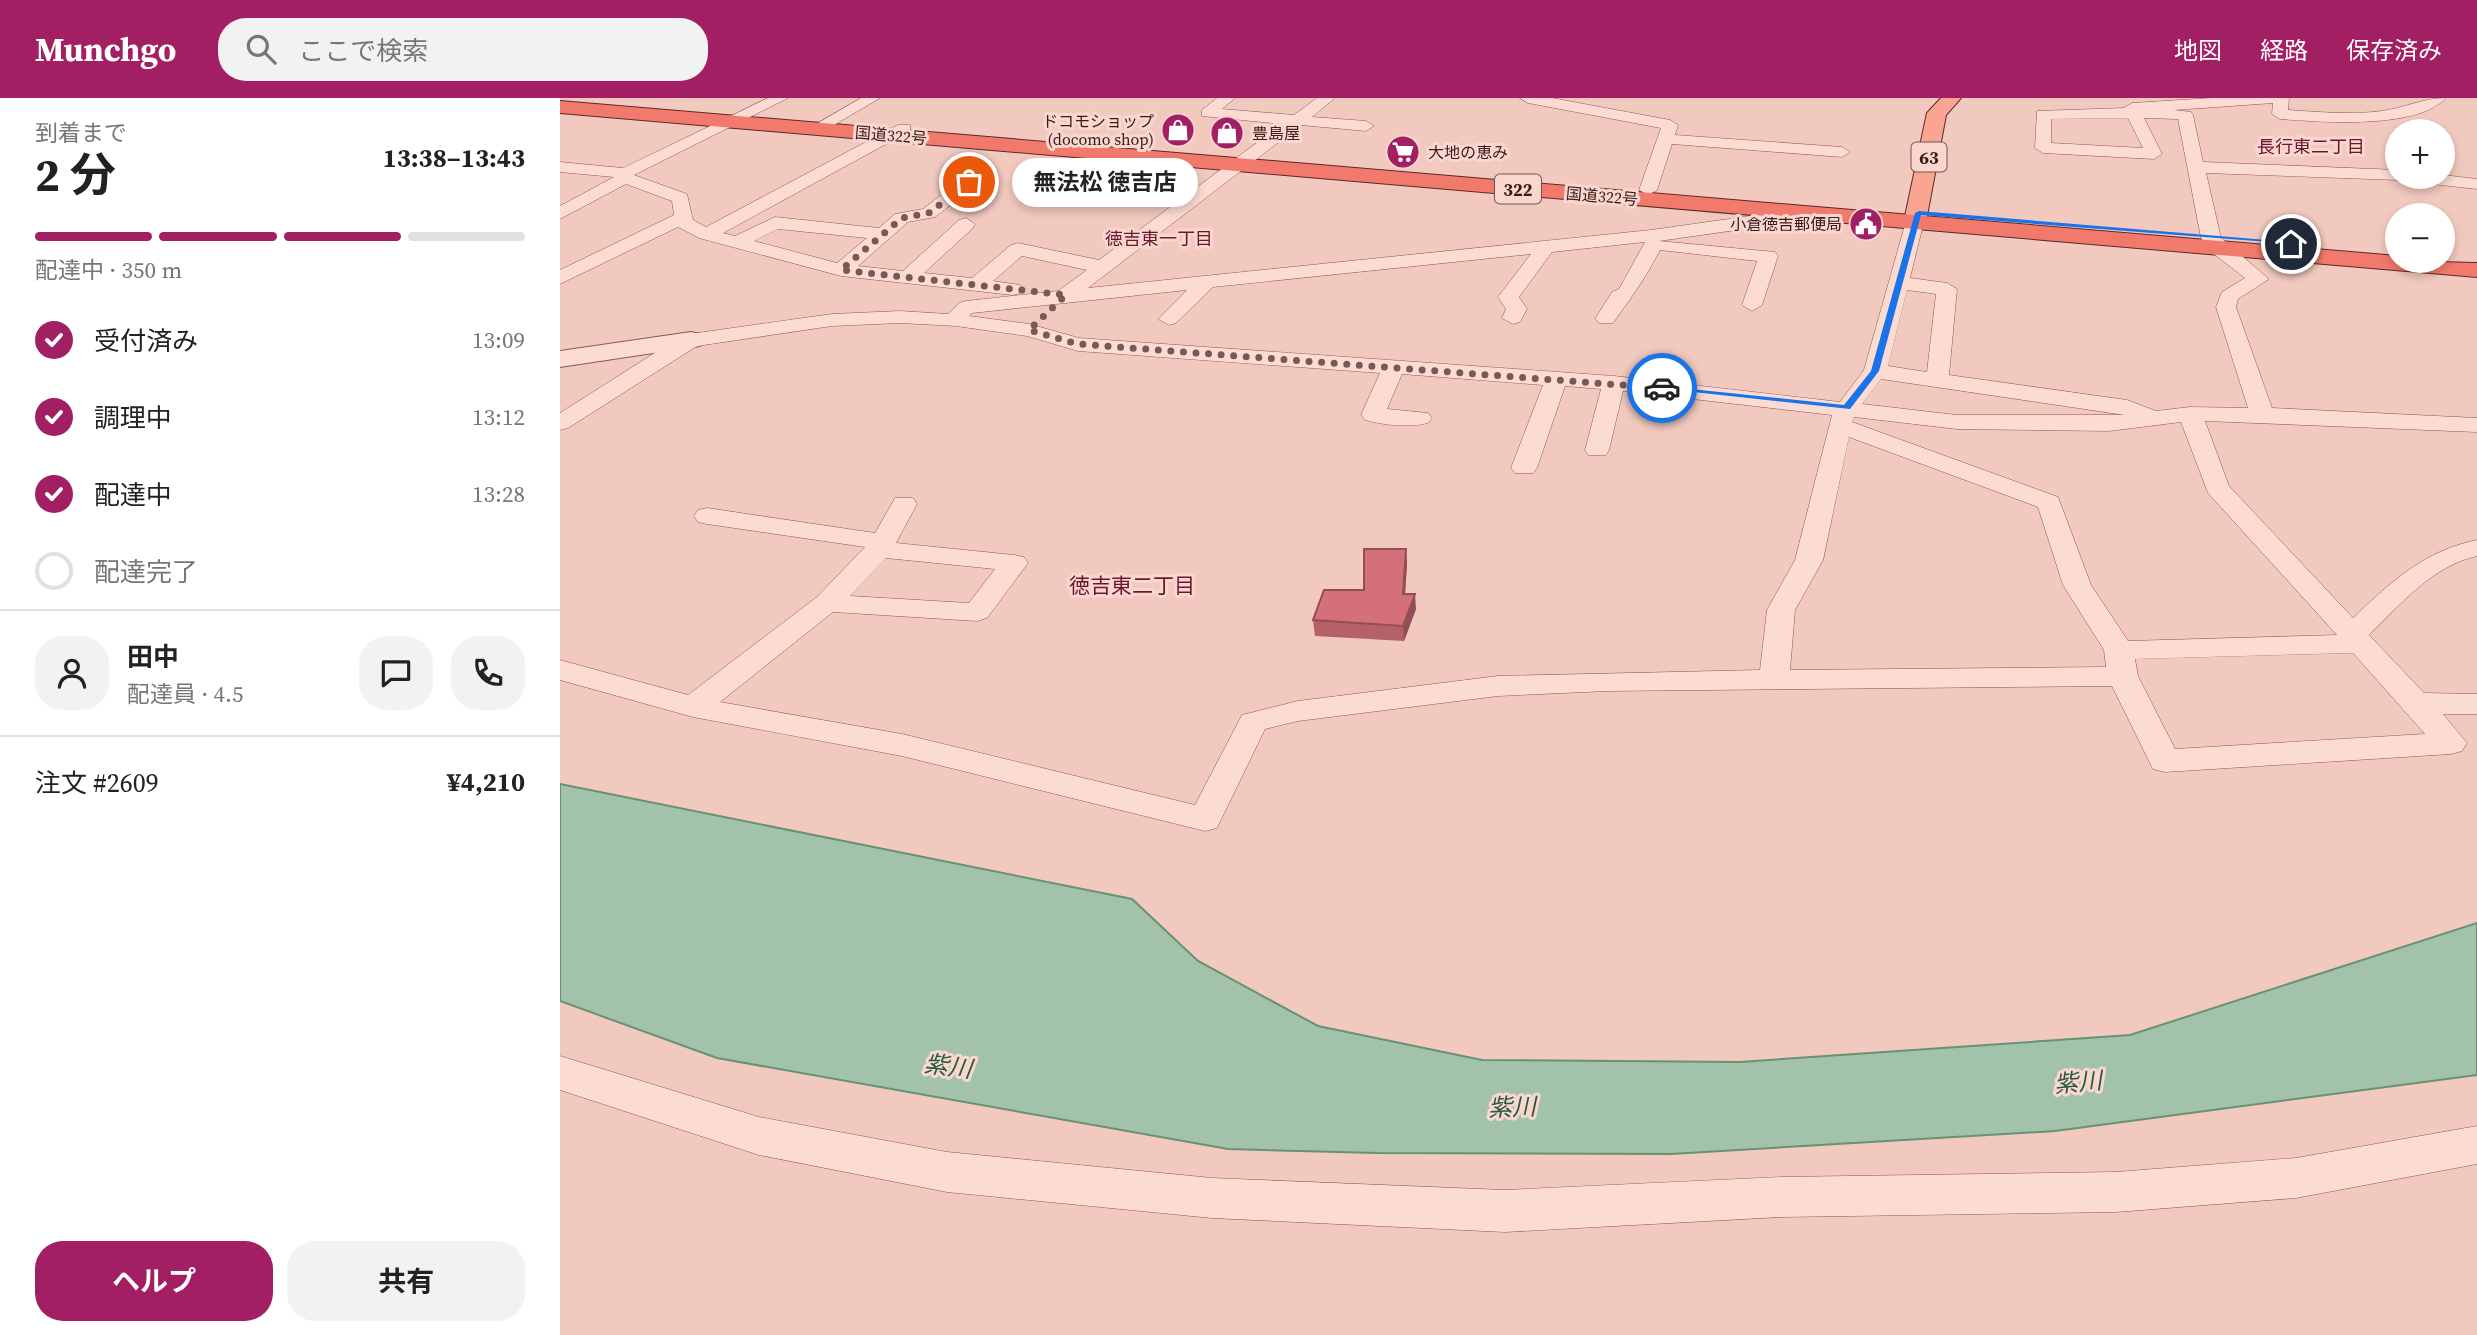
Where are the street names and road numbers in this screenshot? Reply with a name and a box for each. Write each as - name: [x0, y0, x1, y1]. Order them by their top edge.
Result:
- street label: 国道322号: [854, 121, 928, 149]
- road number: 63: [1912, 142, 1946, 172]
- road number: 322: [1495, 174, 1541, 204]
- street label: 国道322号: [1565, 182, 1639, 210]

